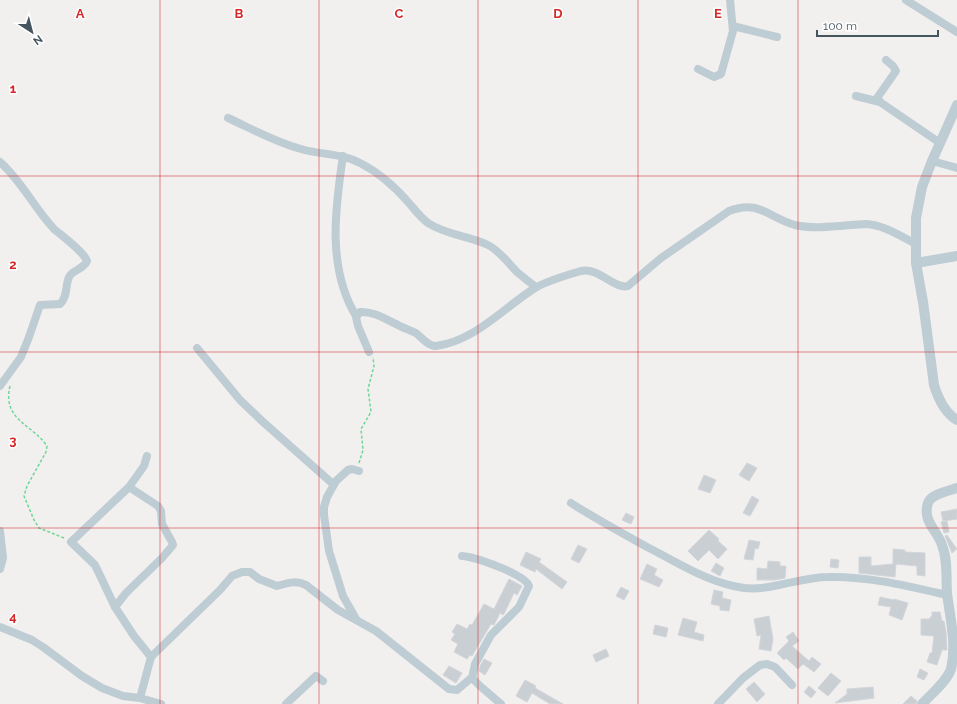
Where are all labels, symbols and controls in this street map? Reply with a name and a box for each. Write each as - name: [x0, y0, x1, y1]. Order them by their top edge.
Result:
- text: A: [76, 6, 85, 21]
- text: B: [235, 6, 244, 21]
- text: C: [395, 6, 404, 21]
- text: D: [553, 6, 563, 21]
- text: E: [714, 6, 722, 21]
- north arrow: [12, 12, 52, 52]
- scale bar: [817, 12, 938, 38]
- text: 100 m: [823, 19, 857, 33]
- text: N: [30, 32, 45, 47]
- text: 1: [10, 81, 17, 96]
- text: 2: [9, 257, 17, 272]
- text: 3: [9, 433, 17, 448]
- text: 4: [9, 609, 17, 624]

